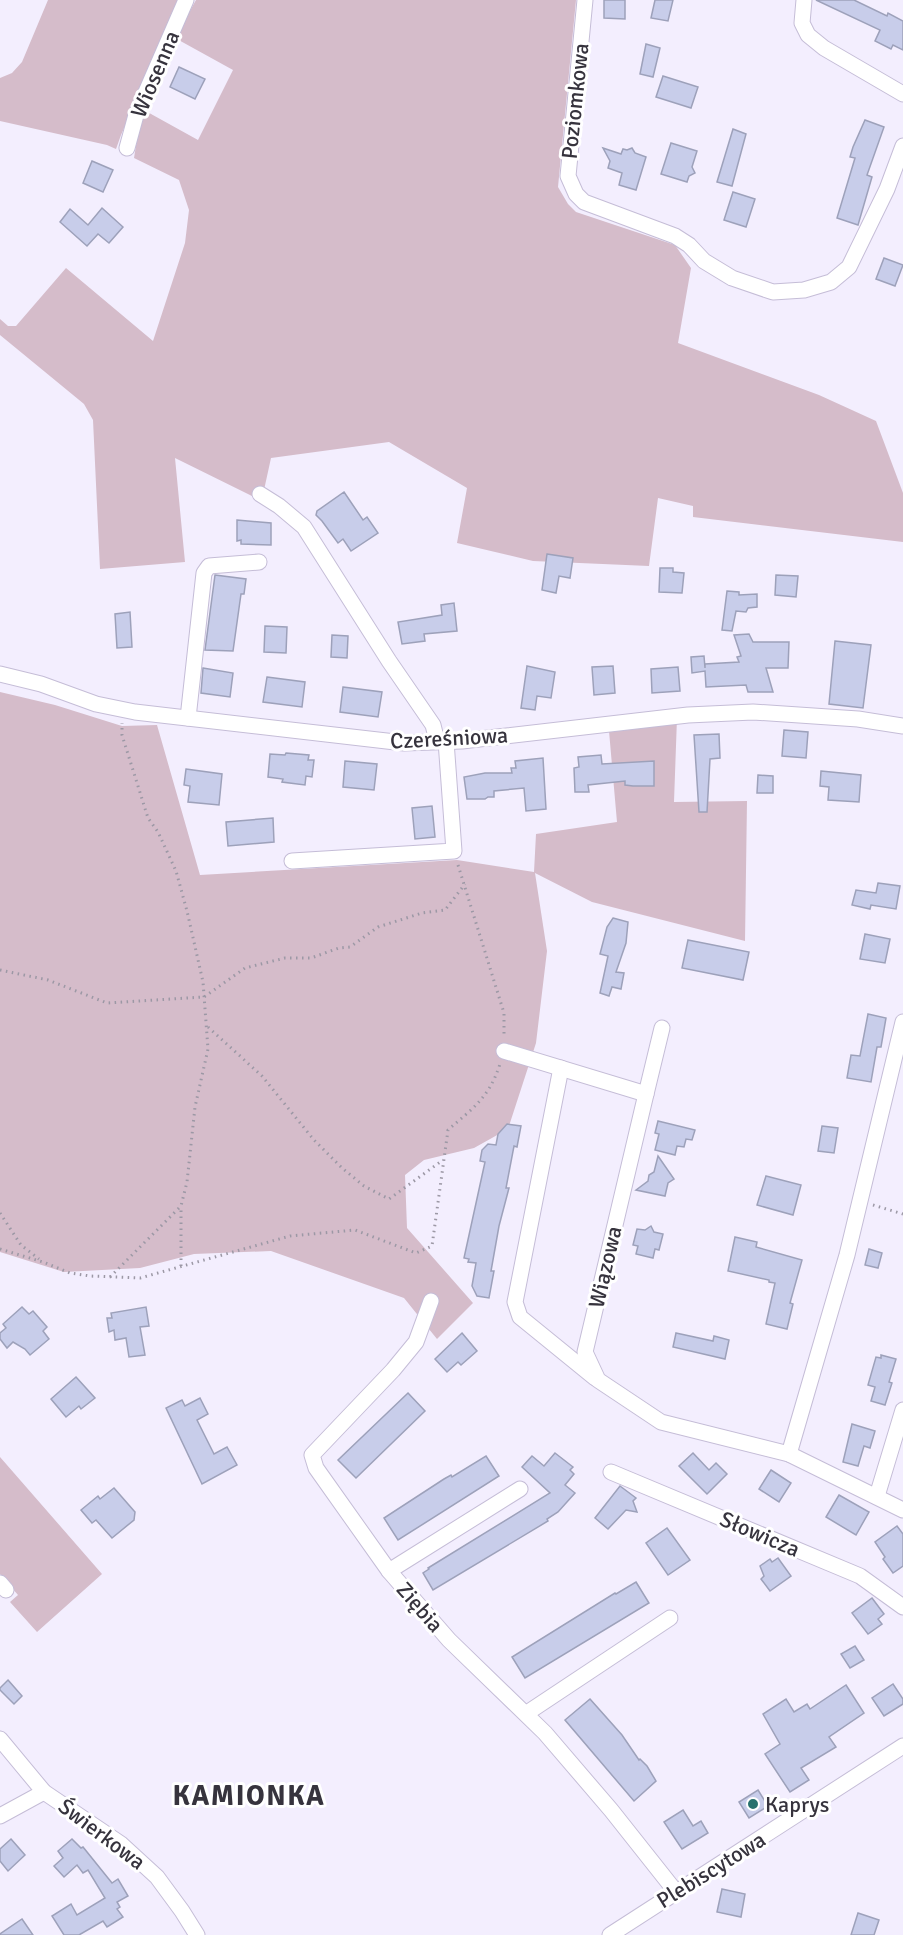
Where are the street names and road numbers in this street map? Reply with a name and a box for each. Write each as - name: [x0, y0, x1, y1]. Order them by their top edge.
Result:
- street label: Wiosenna: [125, 26, 185, 122]
- street label: Poziomkowa: [555, 42, 595, 160]
- street label: Czereśniowa: [389, 721, 509, 755]
- street label: Wiązowa: [582, 1223, 628, 1311]
- street label: Słowicza: [716, 1505, 804, 1563]
- street label: Ziębia: [391, 1576, 449, 1638]
- street label: Świerkowa: [53, 1793, 151, 1875]
- street label: Plebiscytowa: [652, 1826, 770, 1914]

